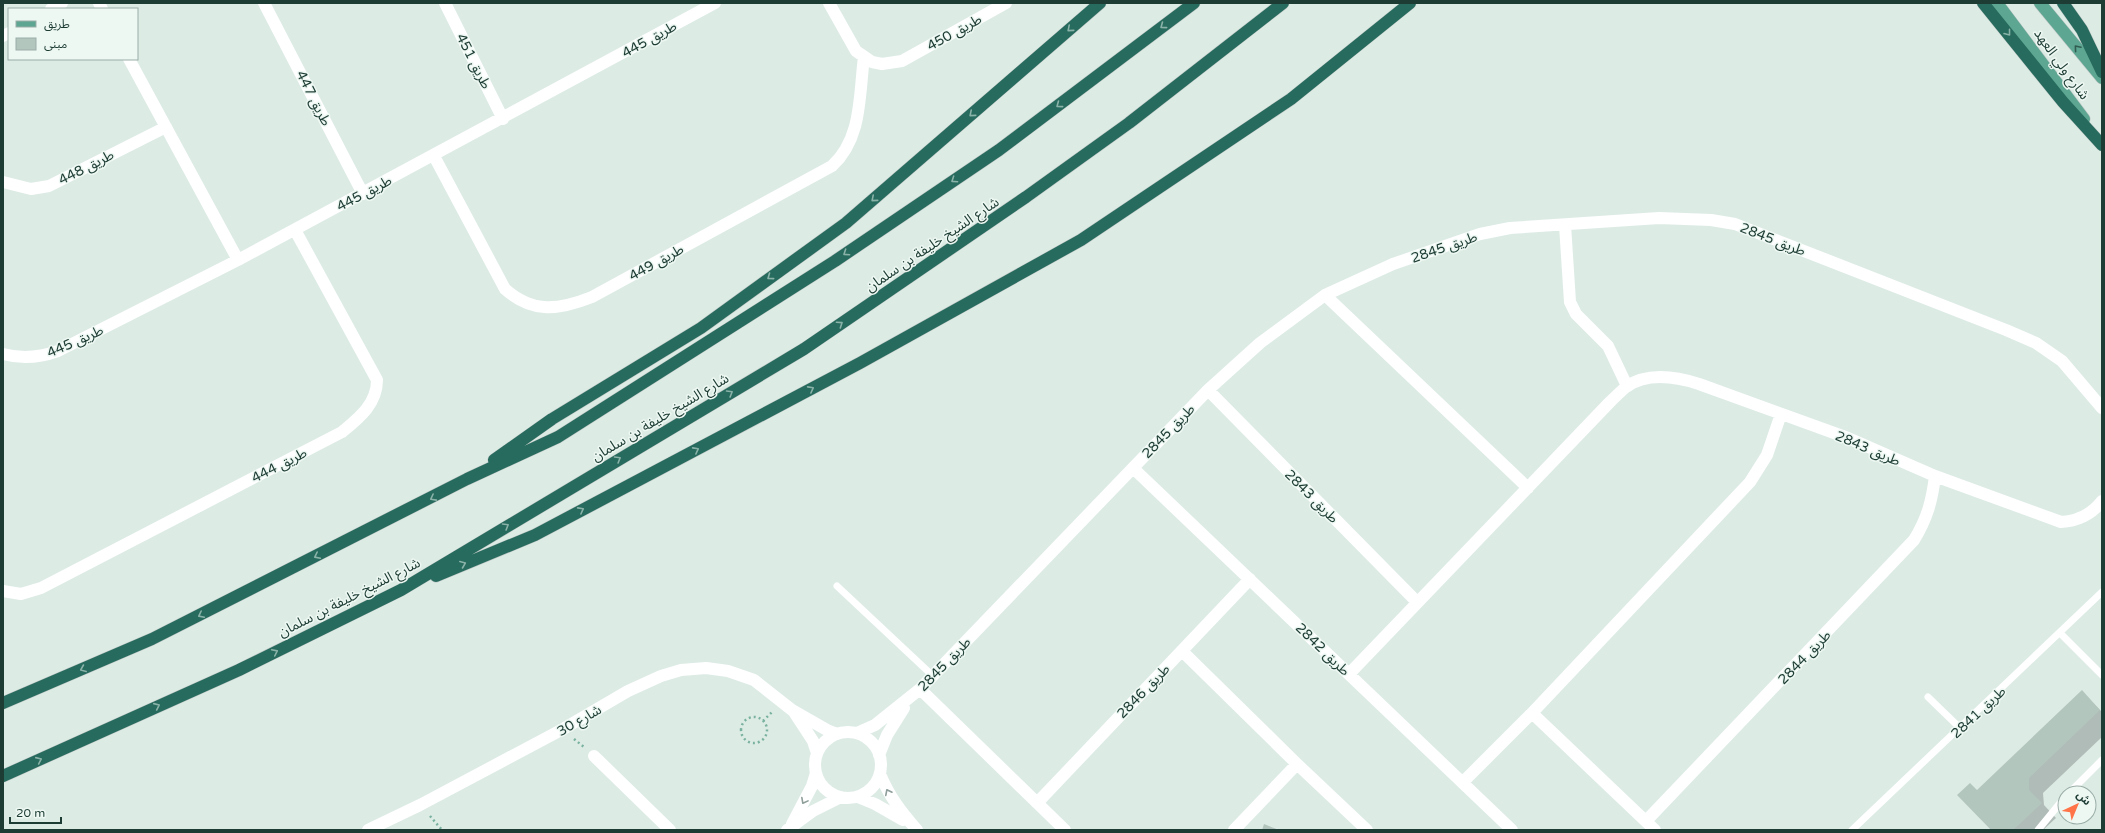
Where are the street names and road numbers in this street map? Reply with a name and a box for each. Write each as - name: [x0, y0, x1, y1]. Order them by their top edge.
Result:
- street label: طريق 450: [924, 10, 985, 55]
- street label: طريق 445: [619, 17, 680, 62]
- street label: شارع ولي العهد: [2028, 25, 2093, 104]
- street label: طريق 451: [451, 31, 495, 92]
- street label: طريق 447: [291, 68, 335, 129]
- street label: طريق 448: [56, 146, 117, 190]
- street label: طريق 445: [334, 172, 395, 216]
- street label: شارع الشيخ خليفة بن سلمان: [862, 193, 1003, 297]
- street label: طريق 2845: [1737, 219, 1808, 261]
- street label: طريق 2845: [1409, 228, 1480, 268]
- street label: طريق 449: [626, 240, 687, 285]
- street label: طريق 445: [44, 321, 107, 362]
- street label: شارع الشيخ خليفة بن سلمان: [588, 370, 733, 467]
- street label: طريق 2845: [1138, 401, 1199, 463]
- street label: طريق 2843: [1832, 427, 1903, 471]
- street label: طريق 444: [249, 444, 310, 488]
- street label: طريق 2843: [1281, 466, 1342, 527]
- street label: شارع الشيخ خليفة بن سلمان: [275, 554, 424, 643]
- street label: طريق 2842: [1291, 619, 1353, 680]
- street label: طريق 2844: [1774, 627, 1835, 689]
- street label: طريق 2845: [914, 634, 975, 696]
- street label: طريق 2846: [1113, 661, 1174, 723]
- street label: طريق 2841: [1947, 683, 2010, 743]
- street label: شارع 30: [554, 701, 606, 742]

